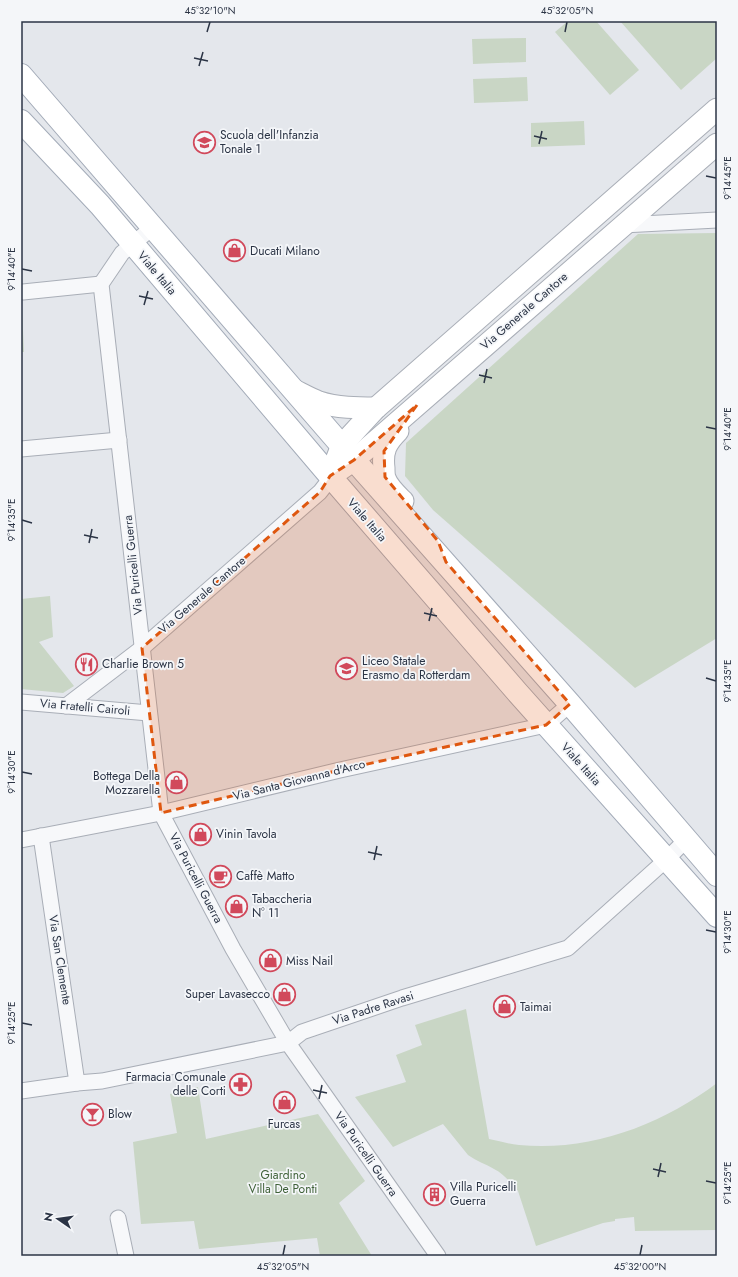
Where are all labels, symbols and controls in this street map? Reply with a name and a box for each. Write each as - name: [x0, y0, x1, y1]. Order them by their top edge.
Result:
- text: 45°32'10"N: [184, 3, 236, 18]
- text: 45°32'05"N: [541, 3, 593, 18]
- place label: Scuola dell'Infanzia Tonale 1: [220, 126, 319, 158]
- school or university icon: Scuola dell'Infanzia Tonale 1: [192, 129, 218, 155]
- text: 9°14'45"E: [720, 156, 735, 200]
- shop icon: Ducati Milano: [221, 238, 247, 264]
- place label: Ducati Milano: [250, 242, 320, 260]
- text: 9°14'40"E: [4, 247, 19, 291]
- street label: Viale Italia: [133, 247, 181, 299]
- street label: Via Generale Cantore: [476, 268, 572, 354]
- text: 9°14'40"E: [720, 407, 735, 451]
- street label: Viale Italia: [343, 494, 391, 546]
- text: 9°14'35"E: [4, 499, 19, 541]
- street label: Via Puricelli Guerra: [119, 514, 147, 616]
- street label: Via Generale Cantore: [154, 552, 250, 638]
- restaurant icon: Charlie Brown 5: [73, 651, 99, 677]
- place label: Liceo Statale Erasmo da Rotterdam: [362, 652, 470, 684]
- place label: Charlie Brown 5: [102, 655, 184, 673]
- school or university icon: Liceo Statale Erasmo da Rotterdam: [334, 655, 360, 681]
- text: 9°14'35"E: [720, 660, 735, 702]
- street label: Via Fratelli Cairoli: [39, 694, 131, 720]
- street label: Viale Italia: [557, 738, 605, 790]
- text: 9°14'30"E: [4, 750, 19, 794]
- street label: Via Santa Giovanna d'Arco: [231, 755, 367, 805]
- place label: Bottega Della Mozzarella: [93, 767, 160, 799]
- shop icon: Bottega Della Mozzarella: [163, 770, 189, 796]
- shop icon: Vinin Tavola: [188, 821, 214, 847]
- place label: Vinin Tavola: [216, 825, 277, 843]
- street label: Via Puricelli Guerra: [165, 830, 228, 927]
- cafe icon: Caffè Matto: [208, 863, 234, 889]
- place label: Caffè Matto: [236, 867, 295, 885]
- place label: Tabaccheria N° 11: [252, 890, 312, 922]
- shop icon: Tabaccheria N° 11: [224, 893, 250, 919]
- text: 9°14'30"E: [720, 910, 735, 954]
- street label: Via San Clemente: [44, 914, 76, 1006]
- shop icon: Miss Nail: [258, 948, 284, 974]
- place label: Miss Nail: [286, 952, 333, 970]
- shop icon: Super Lavasecco: [272, 981, 298, 1007]
- place label: Super Lavasecco: [185, 985, 270, 1003]
- street label: Via Padre Ravasi: [330, 986, 416, 1030]
- shop icon: Taimai: [492, 994, 518, 1020]
- place label: Taimai: [520, 998, 552, 1016]
- text: 9°14'25"E: [4, 1001, 19, 1045]
- place label: Farmacia Comunale delle Corti: [126, 1068, 226, 1100]
- pharmacy icon: Farmacia Comunale delle Corti: [228, 1071, 254, 1097]
- shop icon: Furcas: [271, 1090, 297, 1116]
- bar icon: Blow: [80, 1101, 106, 1127]
- place label: Blow: [108, 1105, 133, 1123]
- street label: Via Puricelli Guerra: [330, 1108, 402, 1200]
- place label: Furcas: [268, 1115, 300, 1133]
- text: 9°14'25"E: [720, 1161, 735, 1205]
- park label: Giardino Villa De Ponti: [249, 1166, 317, 1198]
- place label: Villa Puricelli Guerra: [450, 1178, 516, 1210]
- building icon: Villa Puricelli Guerra: [422, 1181, 448, 1207]
- north arrow: [38, 1199, 78, 1239]
- text: N: [39, 1211, 57, 1223]
- text: 45°32'05"N: [257, 1259, 309, 1274]
- text: 45°32'00"N: [614, 1259, 666, 1274]

